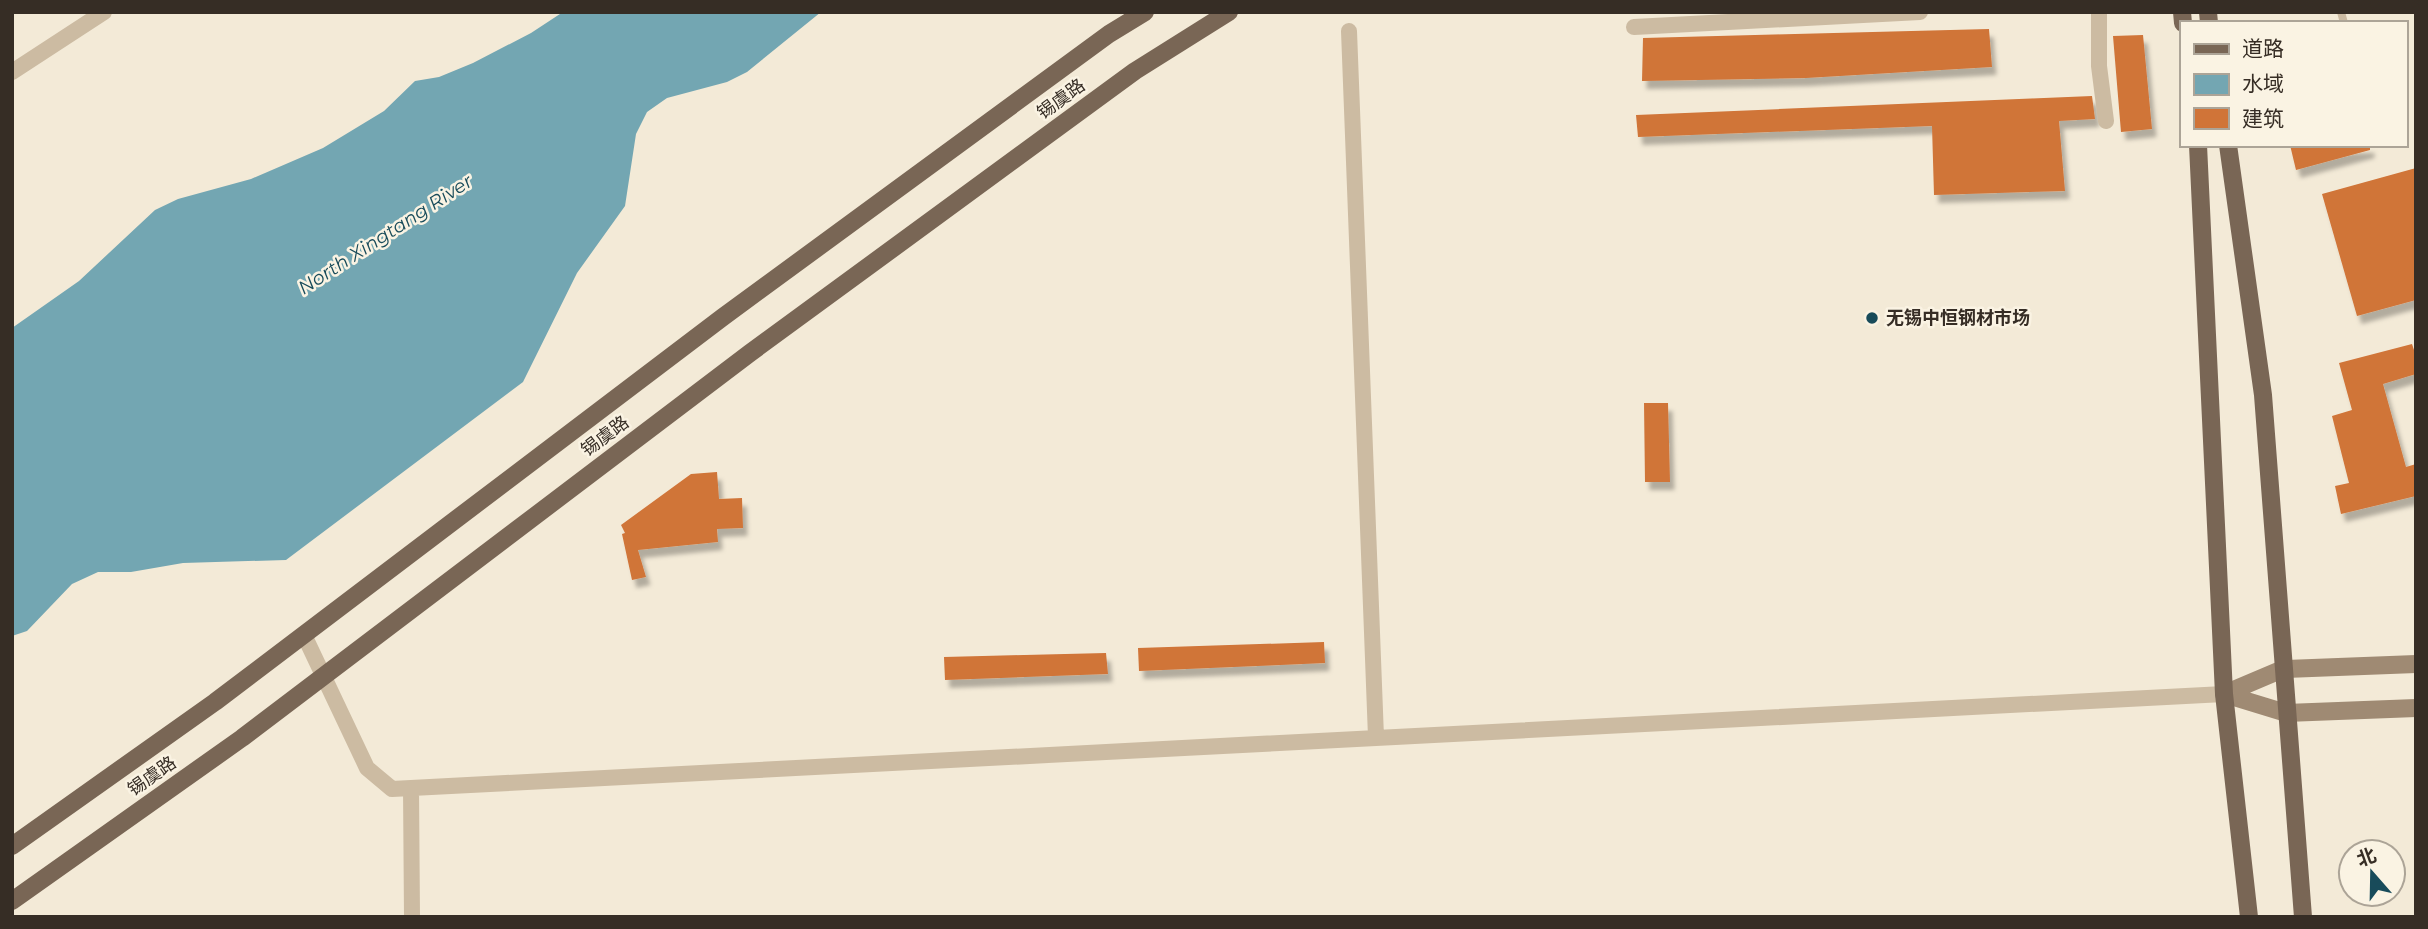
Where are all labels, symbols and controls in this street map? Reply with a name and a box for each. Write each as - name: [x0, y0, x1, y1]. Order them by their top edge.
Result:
- legend: [2180, 21, 2407, 147]
- text: 道路: [2242, 36, 2284, 61]
- text: 水域: [2242, 71, 2284, 96]
- street label: 锡虞路: [1033, 74, 1089, 124]
- text: 建筑: [2242, 106, 2284, 131]
- water label: North Xingtang River: [294, 169, 477, 299]
- place label: 无锡中恒钢材市场: [1886, 307, 2030, 329]
- marker: 无锡中恒钢材市场: [1864, 310, 1880, 326]
- street label: 锡虞路: [577, 411, 633, 461]
- street label: 锡虞路: [124, 752, 180, 800]
- north arrow: [2337, 838, 2407, 908]
- text: 北: [2353, 843, 2379, 872]

